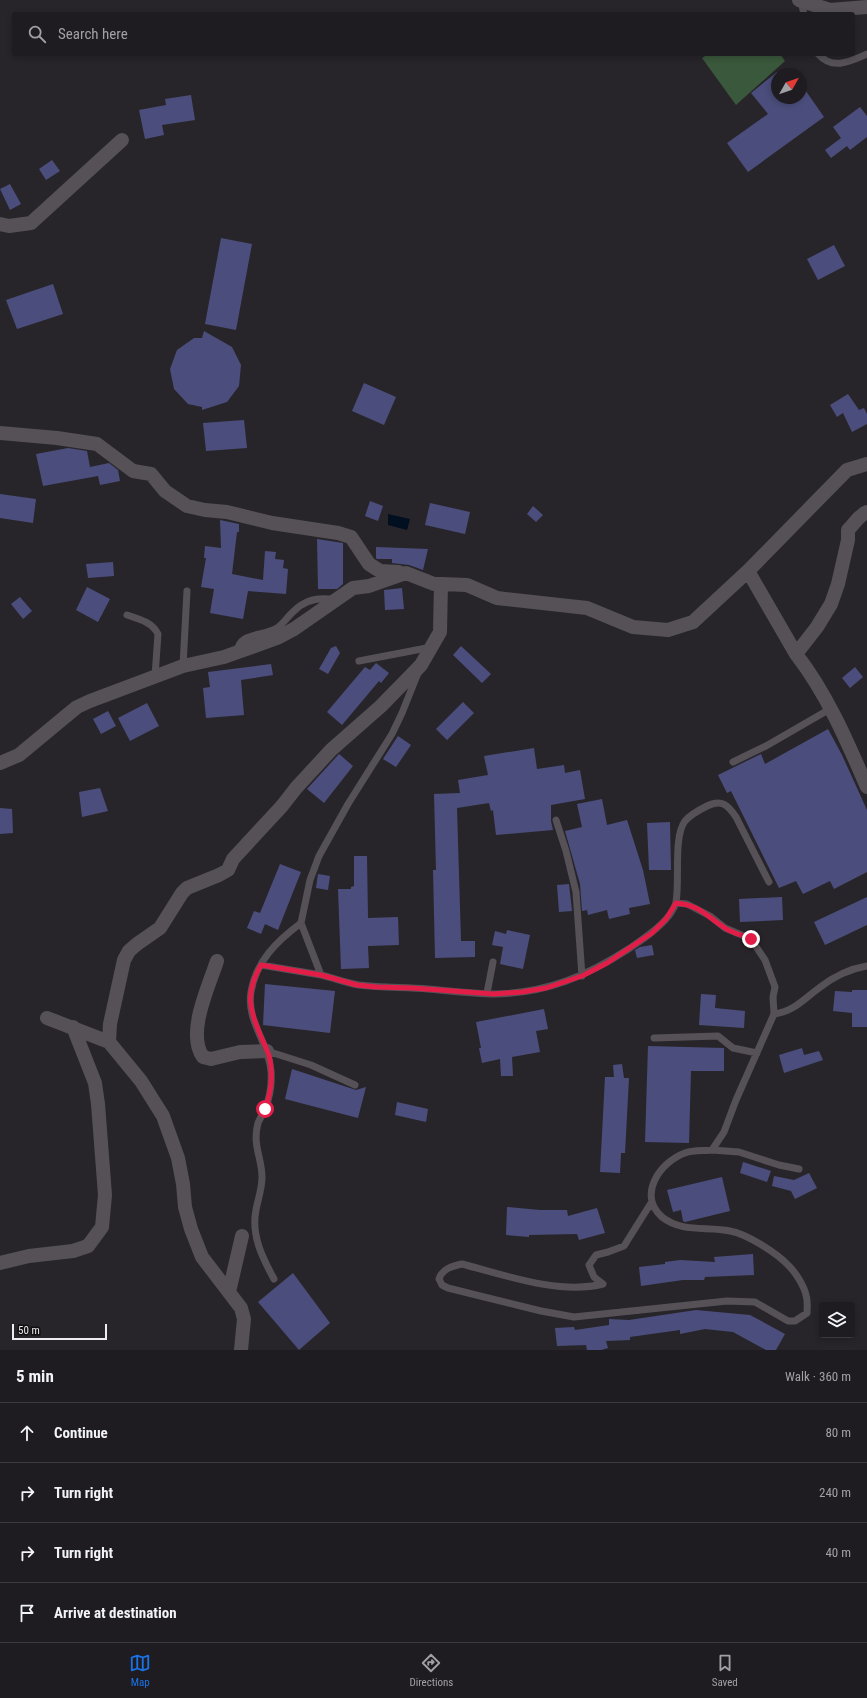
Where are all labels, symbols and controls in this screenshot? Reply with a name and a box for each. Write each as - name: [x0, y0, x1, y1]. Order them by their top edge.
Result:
- search box: [12, 12, 855, 56]
- icon: search: [26, 23, 48, 45]
- text: Search here: [58, 25, 128, 43]
- north arrow: [771, 68, 807, 104]
- route end: [742, 930, 760, 948]
- route start: [256, 1100, 274, 1118]
- map controls: [819, 1302, 855, 1338]
- button: layers: [819, 1302, 855, 1338]
- scale bar: [12, 1322, 107, 1341]
- text: 50 m: [18, 1324, 40, 1337]
- text: 5 min: [16, 1366, 54, 1386]
- text: Walk · 360 m: [785, 1369, 851, 1384]
- icon: ahead: [16, 1422, 38, 1444]
- text: Continue: [54, 1424, 108, 1442]
- text: 80 m: [825, 1425, 851, 1440]
- icon: right: [16, 1482, 38, 1504]
- text: Turn right: [54, 1484, 113, 1502]
- text: 240 m: [819, 1485, 851, 1500]
- icon: right: [16, 1542, 38, 1564]
- text: Turn right: [54, 1544, 113, 1562]
- text: 40 m: [825, 1545, 851, 1560]
- icon: arrive: [16, 1602, 38, 1624]
- text: Arrive at destination: [54, 1604, 177, 1622]
- tab: Map: [129, 1652, 151, 1689]
- tab: Directions: [409, 1652, 453, 1689]
- tab: Saved: [712, 1652, 738, 1689]

